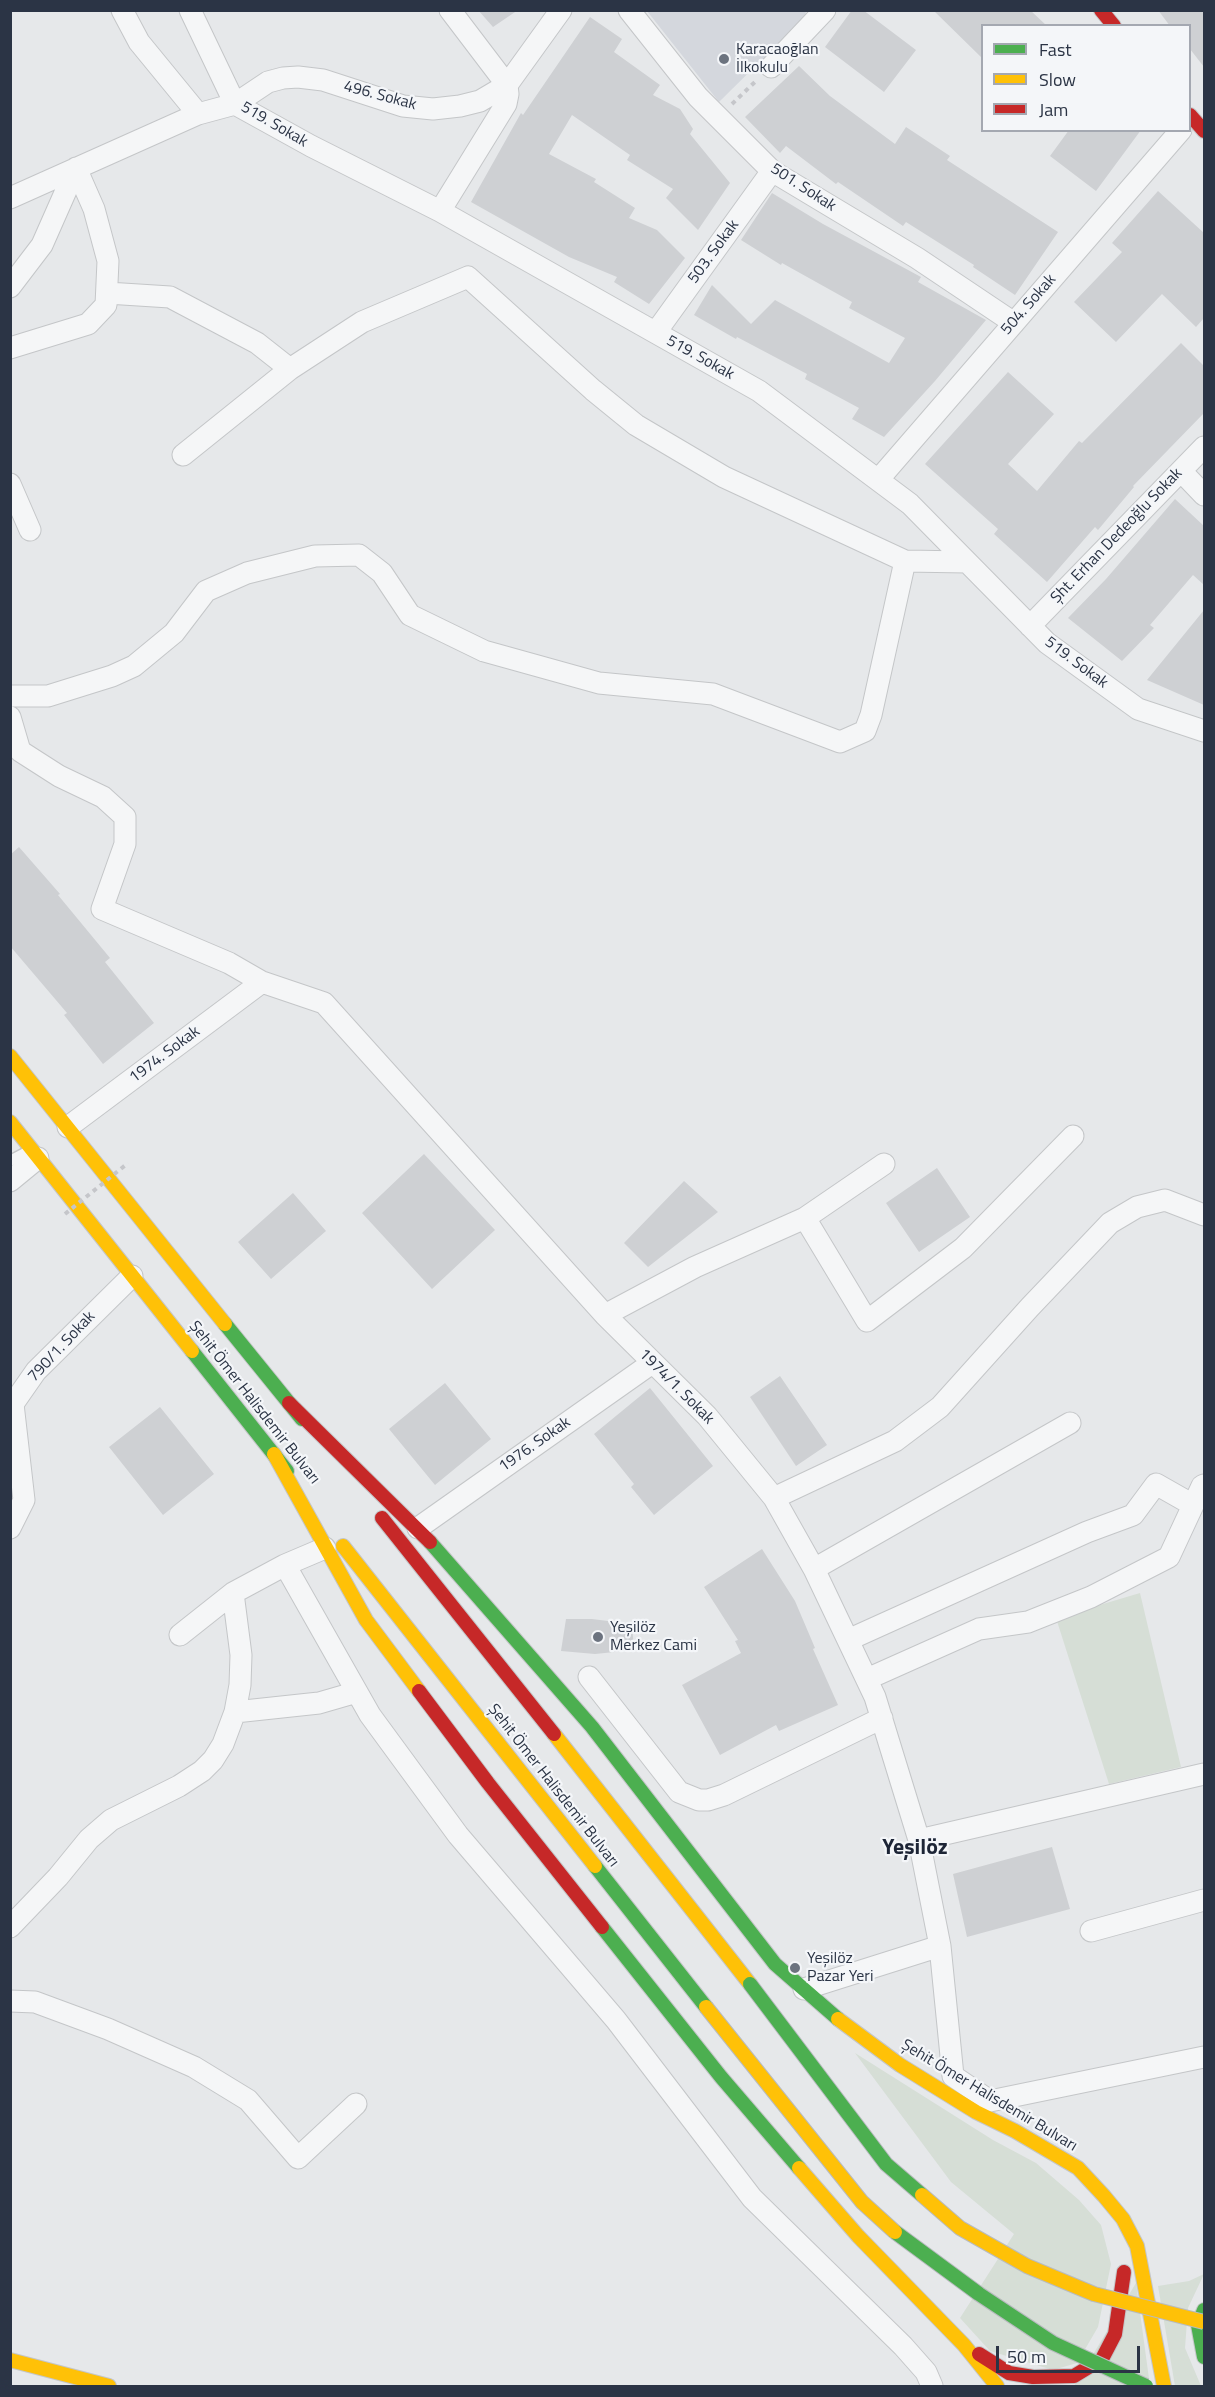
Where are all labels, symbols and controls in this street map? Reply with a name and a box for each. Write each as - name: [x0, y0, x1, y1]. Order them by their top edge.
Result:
- legend: [981, 24, 1191, 132]
- text: Fast: [1039, 36, 1072, 63]
- place label: Karacaoğlan İlkokulu: [736, 40, 819, 78]
- marker: Karacaoğlan İlkokulu: [717, 52, 731, 66]
- text: Slow: [1039, 66, 1076, 93]
- street label: 496. Sokak: [342, 77, 418, 115]
- text: Jam: [1039, 96, 1068, 123]
- street label: 519. Sokak: [237, 98, 311, 152]
- street label: 501. Sokak: [767, 160, 839, 216]
- street label: 503. Sokak: [684, 216, 744, 288]
- street label: 504. Sokak: [997, 271, 1061, 339]
- street label: 519. Sokak: [663, 332, 737, 384]
- street label: Şht. Erhan Dedeoğlu Sokak: [1047, 464, 1187, 608]
- street label: 519. Sokak: [1041, 633, 1111, 693]
- street label: 1974. Sokak: [126, 1022, 204, 1088]
- street label: 790/1. Sokak: [24, 1308, 100, 1386]
- street label: Şehit Ömer Halisdemir Bulvarı: [184, 1318, 324, 1488]
- street label: 1974/1. Sokak: [634, 1345, 718, 1429]
- street label: 1976. Sokak: [495, 1413, 575, 1477]
- place label: Yeşilöz Merkez Cami: [610, 1618, 697, 1656]
- marker: Yeşilöz Merkez Cami: [591, 1630, 605, 1644]
- street label: Şehit Ömer Halisdemir Bulvarı: [483, 1701, 623, 1871]
- district label: Yeşilöz: [882, 1836, 948, 1862]
- place label: Yeşilöz Pazar Yeri: [807, 1949, 873, 1987]
- marker: Yeşilöz Pazar Yeri: [788, 1961, 802, 1975]
- street label: Şehit Ömer Halisdemir Bulvarı: [898, 2036, 1080, 2156]
- scale bar: [999, 2334, 1143, 2372]
- text: 50 m: [1007, 2343, 1046, 2370]

